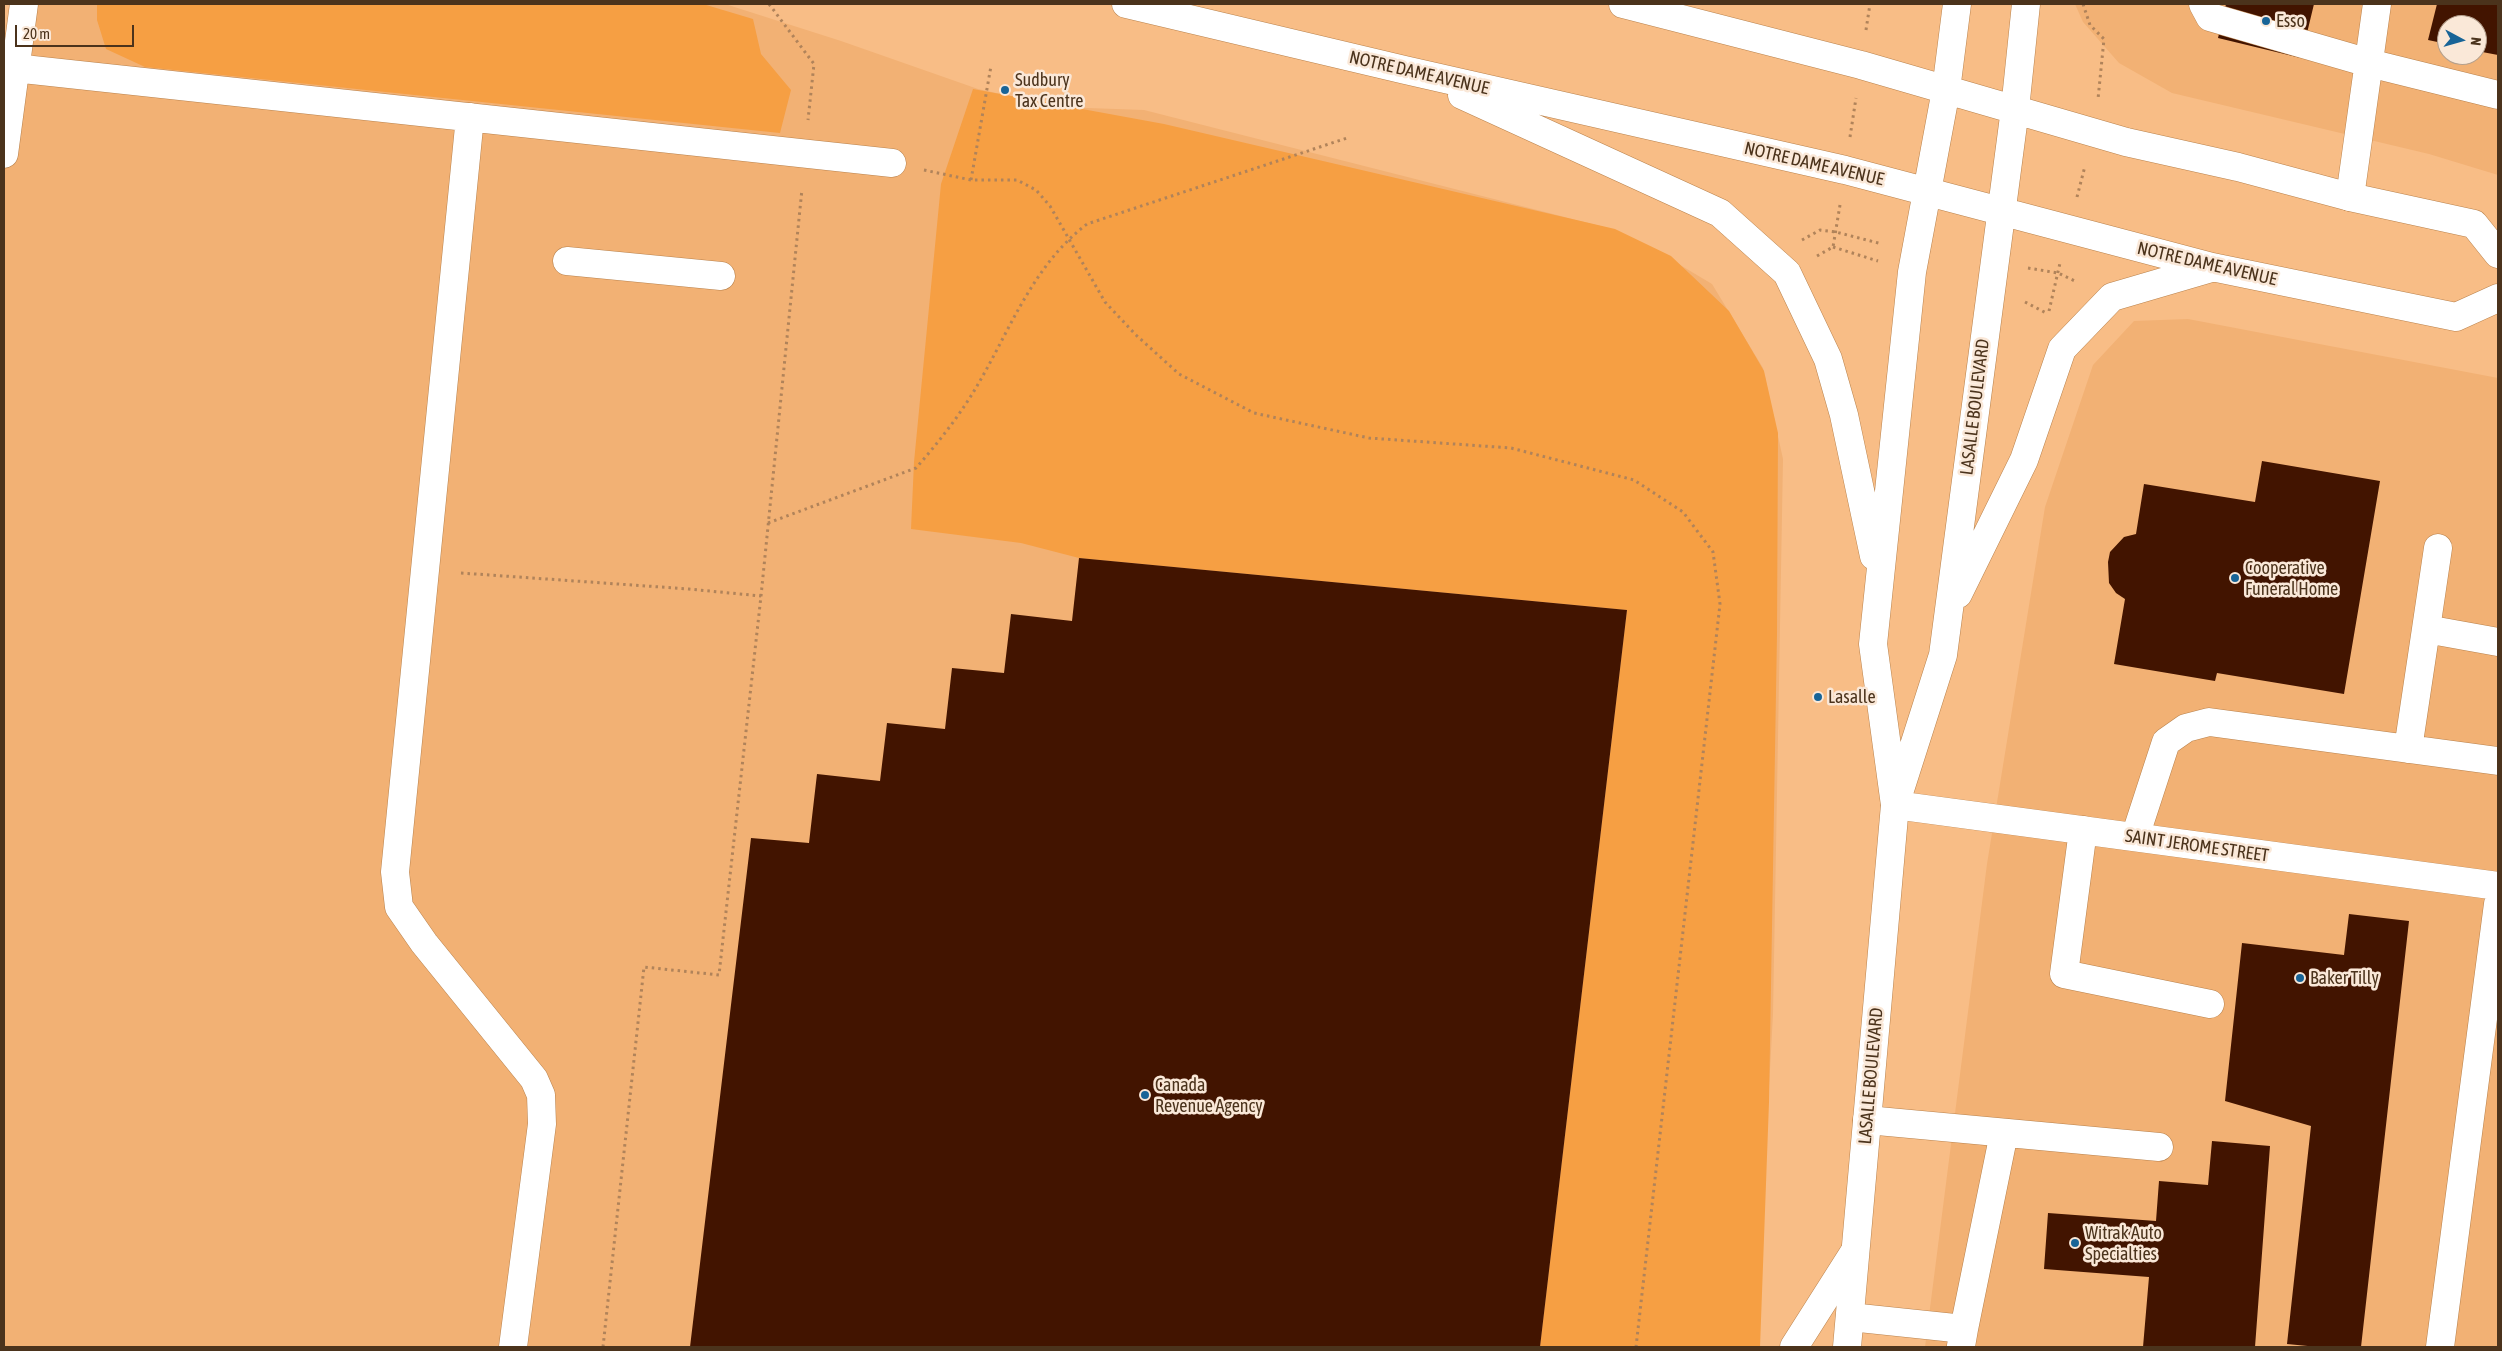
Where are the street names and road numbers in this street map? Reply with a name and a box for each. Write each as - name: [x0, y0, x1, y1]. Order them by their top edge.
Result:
- street label: NOTRE DAME AVENUE: [1347, 46, 1491, 100]
- street label: NOTRE DAME AVENUE: [1742, 137, 1886, 191]
- street label: NOTRE DAME AVENUE: [2135, 237, 2279, 291]
- street label: LASALLE BOULEVARD: [1956, 338, 1994, 476]
- street label: SAINT JEROME STREET: [2124, 825, 2270, 867]
- street label: LASALLE BOULEVARD: [1854, 1007, 1888, 1145]

